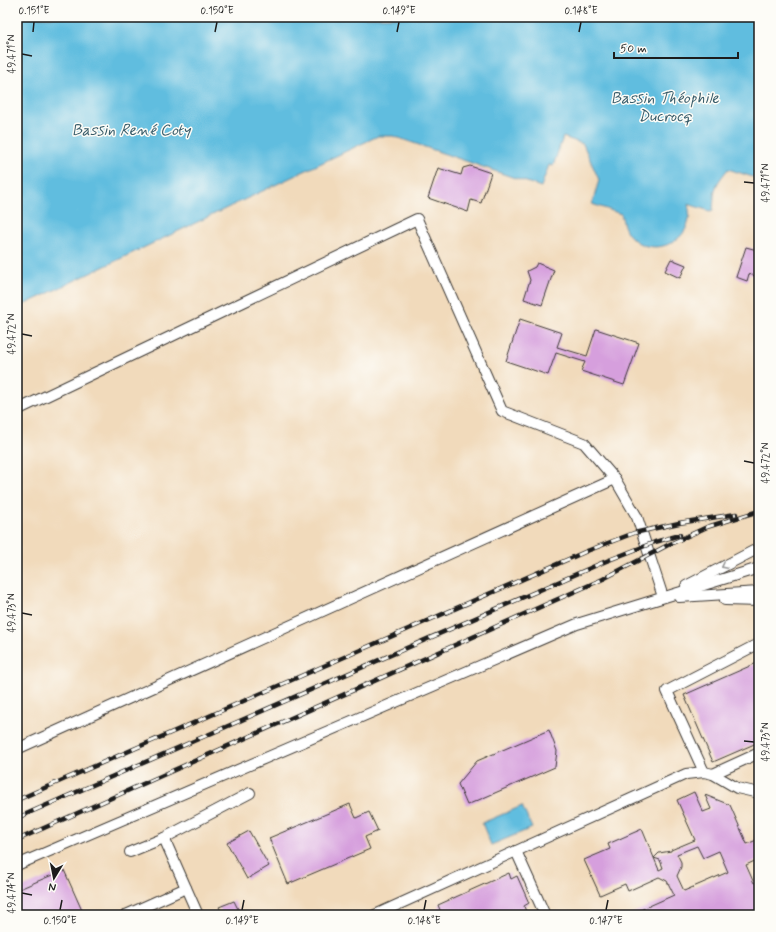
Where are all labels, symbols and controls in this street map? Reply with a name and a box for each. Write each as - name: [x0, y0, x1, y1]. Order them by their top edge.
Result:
- text: 0.151°E: [19, 4, 50, 18]
- text: 0.150°E: [201, 4, 234, 18]
- text: 0.149°E: [383, 4, 416, 18]
- text: 0.148°E: [564, 4, 598, 18]
- text: 49.471°N: [5, 34, 19, 73]
- scale bar: [614, 34, 738, 60]
- text: 50 m: [620, 41, 647, 57]
- water label: Bassin Théophile Ducrocq: [611, 88, 720, 127]
- water label: Bassin René Coty: [72, 120, 192, 141]
- text: 49.471°N: [759, 163, 773, 202]
- text: 49.472°N: [5, 313, 19, 354]
- text: 49.472°N: [759, 442, 773, 483]
- one-way arrow: [721, 561, 729, 569]
- text: 49.473°N: [5, 593, 19, 633]
- text: 49.473°N: [759, 722, 773, 762]
- north arrow: [34, 858, 74, 898]
- text: 49.474°N: [5, 872, 19, 913]
- text: N: [48, 879, 57, 894]
- text: 0.150°E: [44, 914, 77, 928]
- text: 0.149°E: [226, 914, 259, 928]
- text: 0.148°E: [407, 914, 441, 928]
- text: 0.147°E: [589, 914, 623, 928]

